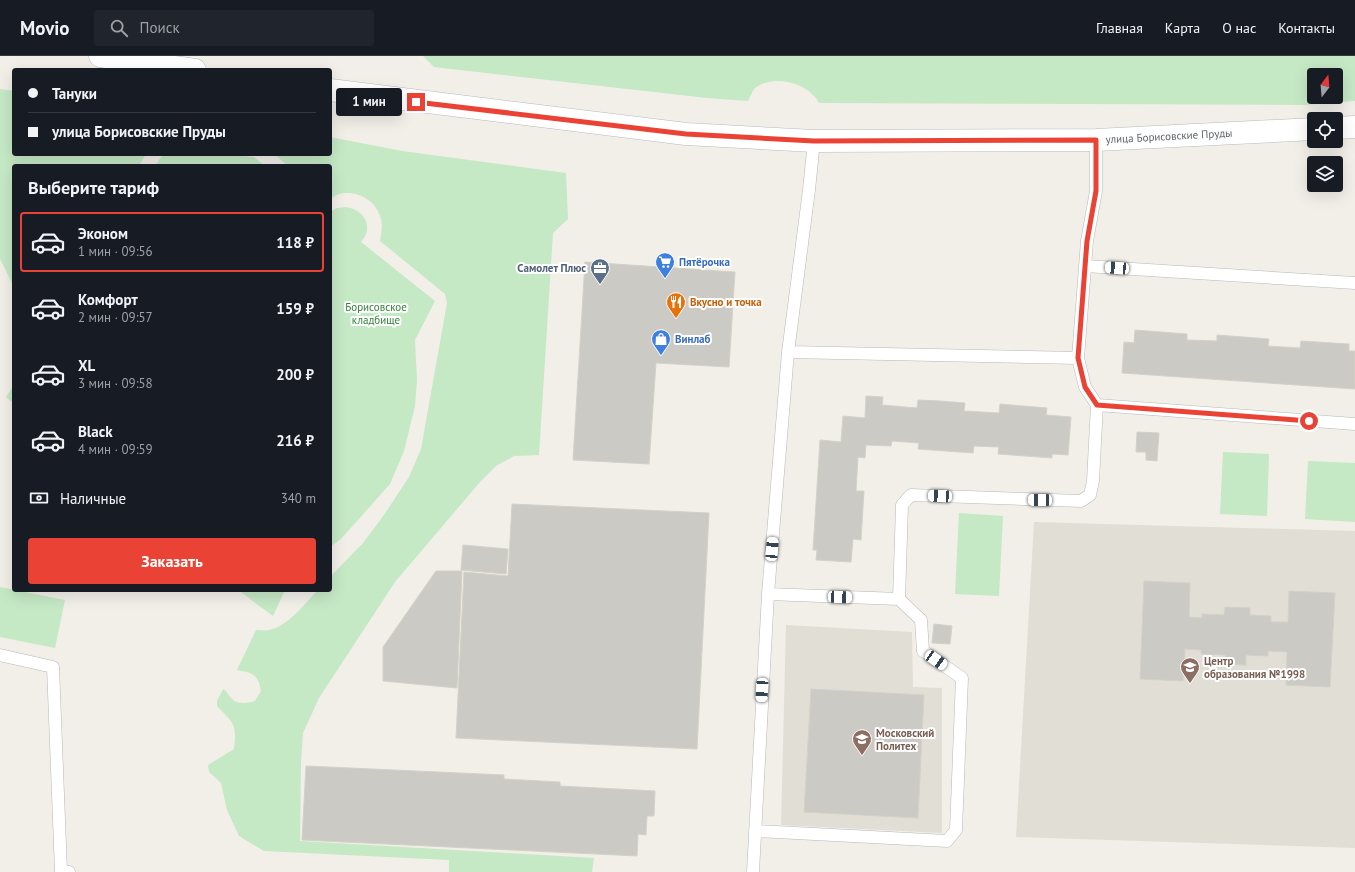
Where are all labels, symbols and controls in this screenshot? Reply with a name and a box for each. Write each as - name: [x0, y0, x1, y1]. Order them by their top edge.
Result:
- search box: [94, 10, 374, 46]
- text: Movio: [20, 16, 70, 40]
- icon: search: [108, 17, 130, 39]
- text: Поиск: [140, 18, 180, 37]
- text: Главная: [1096, 19, 1143, 37]
- text: Карта: [1165, 19, 1200, 37]
- text: О нас: [1222, 19, 1256, 37]
- text: Контакты: [1278, 19, 1335, 37]
- north arrow: [1307, 68, 1343, 104]
- map controls: [1307, 68, 1343, 192]
- text: Тануки: [52, 84, 97, 103]
- callout: 1 мин: [336, 88, 402, 116]
- text: 1 мин: [352, 93, 386, 110]
- route end: [407, 93, 425, 111]
- button: locate: [1307, 112, 1343, 148]
- text: улица Борисовские Пруды: [52, 122, 226, 141]
- street label: улица Борисовские Пруды: [1105, 126, 1233, 146]
- button: layers: [1307, 156, 1343, 192]
- text: Выберите тариф: [28, 176, 159, 199]
- icon: car: [30, 224, 66, 260]
- text: Эконом: [78, 224, 128, 243]
- text: 118 ₽: [276, 233, 314, 252]
- text: 1 мин · 09:56: [78, 243, 153, 260]
- supermarket icon: Пятёрочка: [654, 251, 676, 279]
- place label: Пятёрочка: [679, 255, 730, 269]
- office icon: Самолет Плюс: [589, 257, 611, 285]
- place label: Самолет Плюс: [517, 261, 586, 275]
- car: [1105, 261, 1129, 275]
- icon: car: [30, 290, 66, 326]
- text: Комфорт: [78, 290, 138, 309]
- restaurant icon: Вкусно и точка: [665, 291, 687, 319]
- place label: Вкусно и точка: [690, 295, 762, 309]
- text: 159 ₽: [276, 299, 314, 318]
- park label: Борисовское кладбище: [345, 300, 407, 327]
- text: 2 мин · 09:57: [78, 309, 153, 326]
- shop icon: Винлаб: [650, 328, 672, 356]
- place label: Винлаб: [675, 332, 711, 346]
- icon: car: [30, 356, 66, 392]
- text: XL: [78, 356, 95, 375]
- text: 200 ₽: [276, 365, 314, 384]
- text: 3 мин · 09:58: [78, 375, 153, 392]
- route start: [1300, 412, 1318, 430]
- icon: car: [30, 422, 66, 458]
- text: Black: [78, 422, 113, 441]
- text: 216 ₽: [276, 431, 314, 450]
- text: 4 мин · 09:59: [78, 441, 153, 458]
- icon: cash: [28, 487, 50, 509]
- text: Наличные: [60, 489, 126, 508]
- car: [928, 489, 952, 503]
- text: 340 m: [281, 490, 316, 507]
- car: [1028, 494, 1052, 506]
- car: [765, 537, 779, 561]
- button: Заказать: [28, 538, 316, 584]
- car: [828, 591, 852, 603]
- car: [923, 648, 949, 672]
- place label: Центр образования №1998: [1204, 654, 1305, 681]
- school or university icon: Центр образования №1998: [1179, 656, 1201, 684]
- car: [755, 678, 769, 702]
- place label: Московский Политех: [876, 726, 934, 753]
- school or university icon: Московский Политех: [851, 728, 873, 756]

